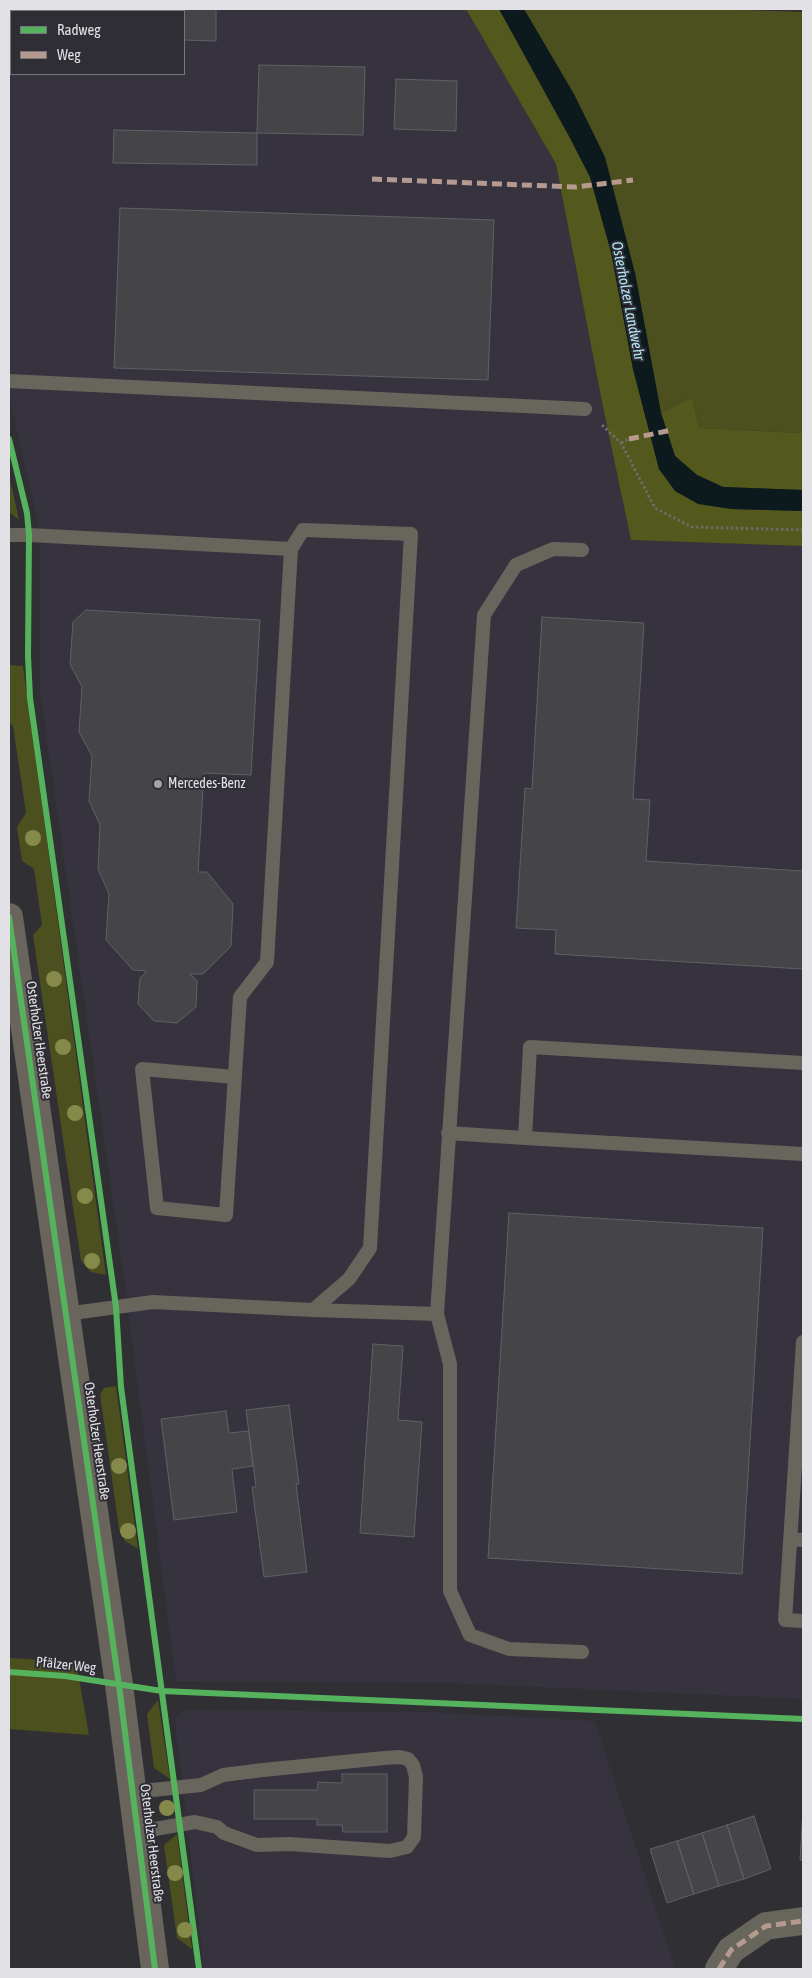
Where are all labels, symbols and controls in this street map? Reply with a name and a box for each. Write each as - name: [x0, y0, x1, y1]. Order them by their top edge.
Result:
- legend: [10, 10, 185, 75]
- text: Radweg: [57, 21, 101, 38]
- text: Weg: [57, 46, 81, 63]
- water label: Osterholzer Landwehr: [608, 240, 648, 362]
- place label: Mercedes-Benz: [168, 776, 246, 792]
- marker: Mercedes-Benz: [152, 778, 164, 790]
- street label: Osterholzer Heerstraße: [22, 980, 56, 1100]
- street label: Osterholzer Heerstraße: [80, 1381, 114, 1501]
- street label: Pfälzer Weg: [35, 1653, 97, 1677]
- street label: Osterholzer Heerstraße: [136, 1783, 168, 1903]

